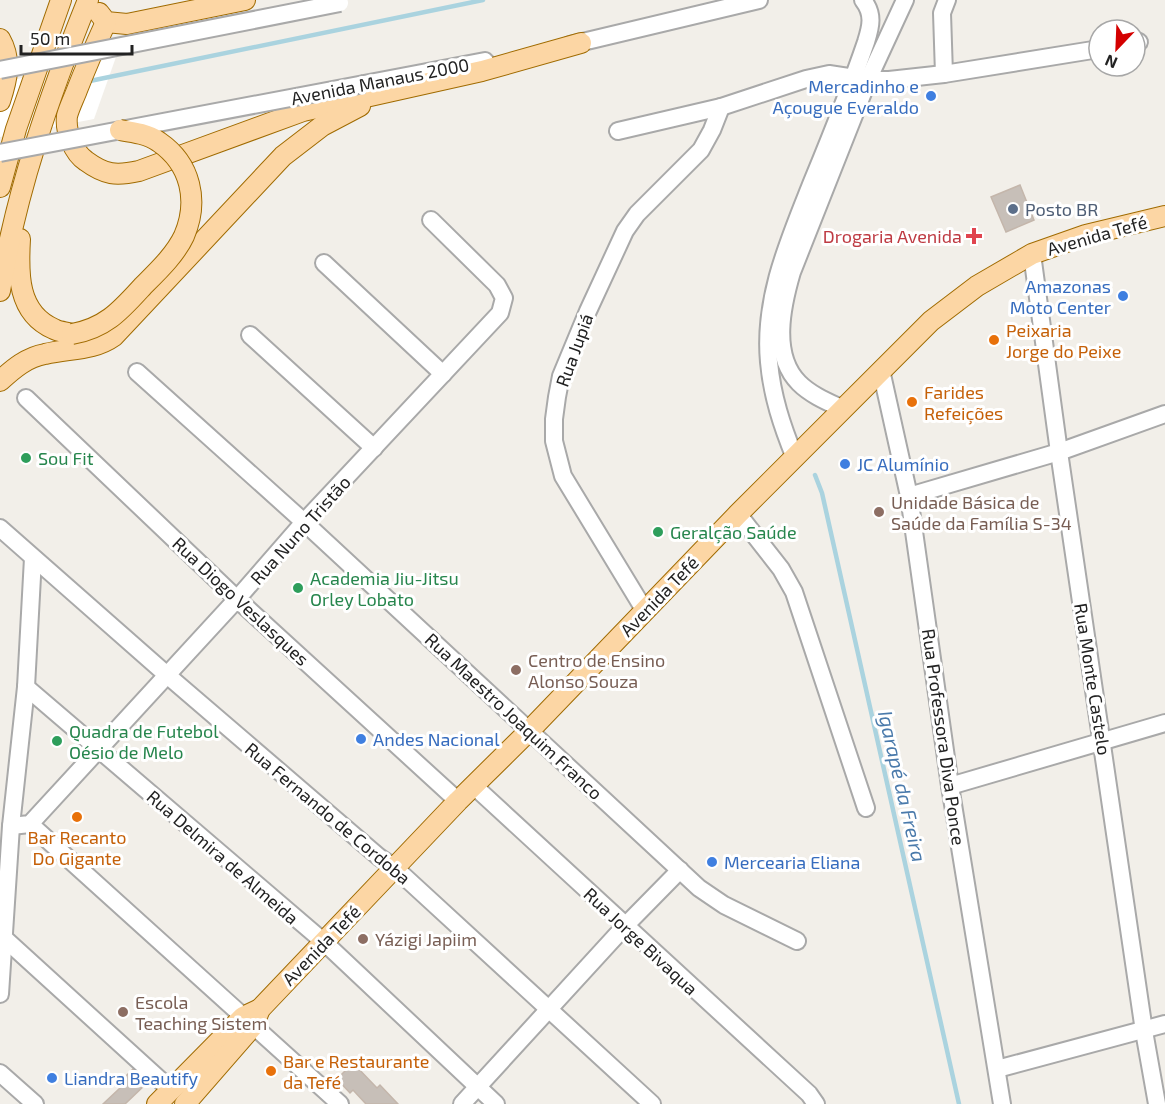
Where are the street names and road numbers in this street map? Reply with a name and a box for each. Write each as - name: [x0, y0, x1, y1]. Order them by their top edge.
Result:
- street label: Avenida Manaus 2000: [289, 53, 471, 109]
- street label: Avenida Tefé: [1044, 210, 1150, 260]
- street label: Rua Jupiá: [551, 310, 597, 390]
- street label: Rua Nuno Tristão: [245, 471, 355, 589]
- street label: Rua Diogo Veslasques: [168, 532, 314, 670]
- street label: Avenida Tefé: [615, 551, 703, 641]
- street label: Rua Monte Castelo: [1070, 601, 1116, 757]
- street label: Rua Professora Diva Ponce: [918, 627, 970, 847]
- street label: Rua Maestro Joaquim Franco: [421, 628, 607, 804]
- street label: Rua Fernando de Cordoba: [241, 737, 415, 889]
- street label: Rua Delmira de Almeida: [143, 785, 303, 929]
- street label: Rua Jorge Bivaqua: [580, 883, 702, 999]
- street label: Avenida Tefé: [277, 900, 365, 990]

